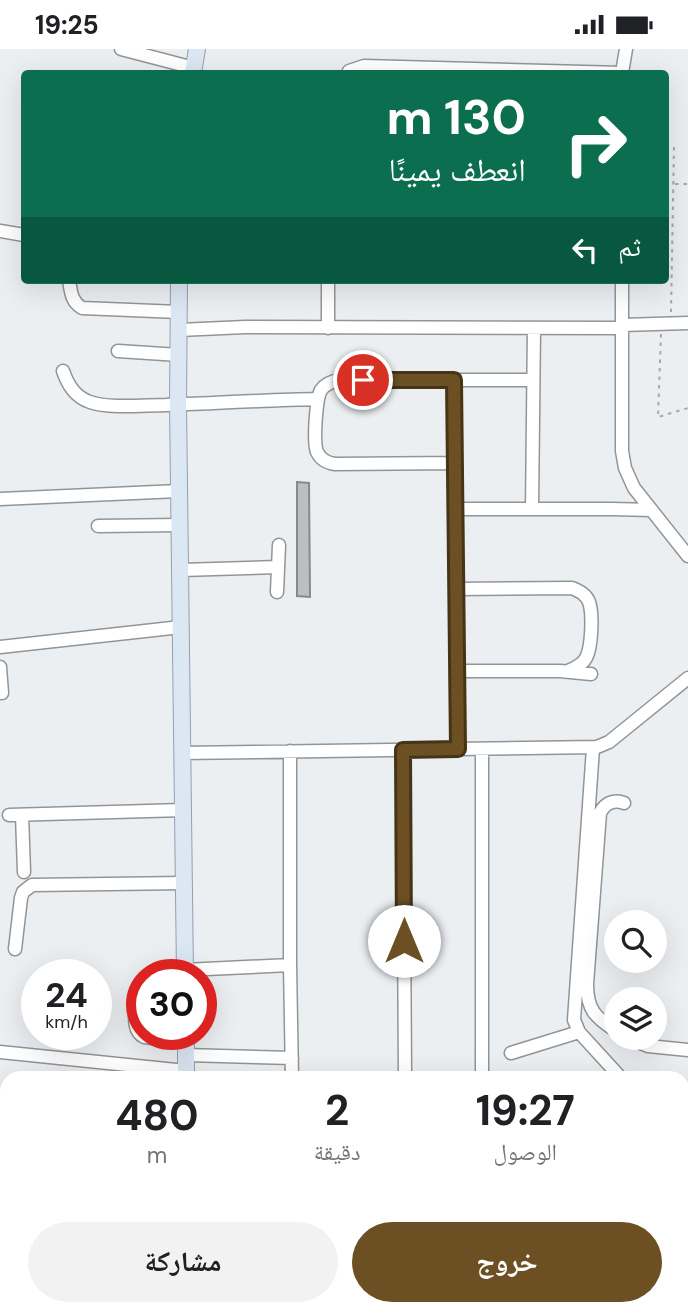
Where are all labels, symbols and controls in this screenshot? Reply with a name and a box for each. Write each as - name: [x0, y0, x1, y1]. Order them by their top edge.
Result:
- text: 19:25: [35, 8, 99, 42]
- text: 130 m: [386, 85, 526, 149]
- icon: right: [550, 98, 641, 189]
- text: انعطف يمينًا: [388, 149, 526, 191]
- text: ثم: [618, 230, 641, 264]
- icon: left: [566, 231, 604, 269]
- pin: [333, 350, 393, 410]
- icon: arrive: [344, 361, 382, 399]
- position arrow: [367, 904, 441, 978]
- map controls: [604, 910, 667, 1050]
- button: search: [604, 910, 667, 973]
- speed limit sign: 30: [126, 959, 217, 1050]
- text: 24: [45, 972, 88, 1018]
- button: layers: [604, 987, 667, 1050]
- text: km/h: [45, 1010, 88, 1034]
- text: 2: [325, 1083, 349, 1138]
- text: 19:27: [476, 1083, 575, 1138]
- text: 480: [115, 1088, 199, 1143]
- text: دقيقة: [314, 1137, 361, 1167]
- text: الوصول: [493, 1137, 557, 1167]
- text: m: [147, 1140, 167, 1170]
- button: مشاركة: [28, 1222, 338, 1302]
- button: خروج: [352, 1222, 662, 1302]

